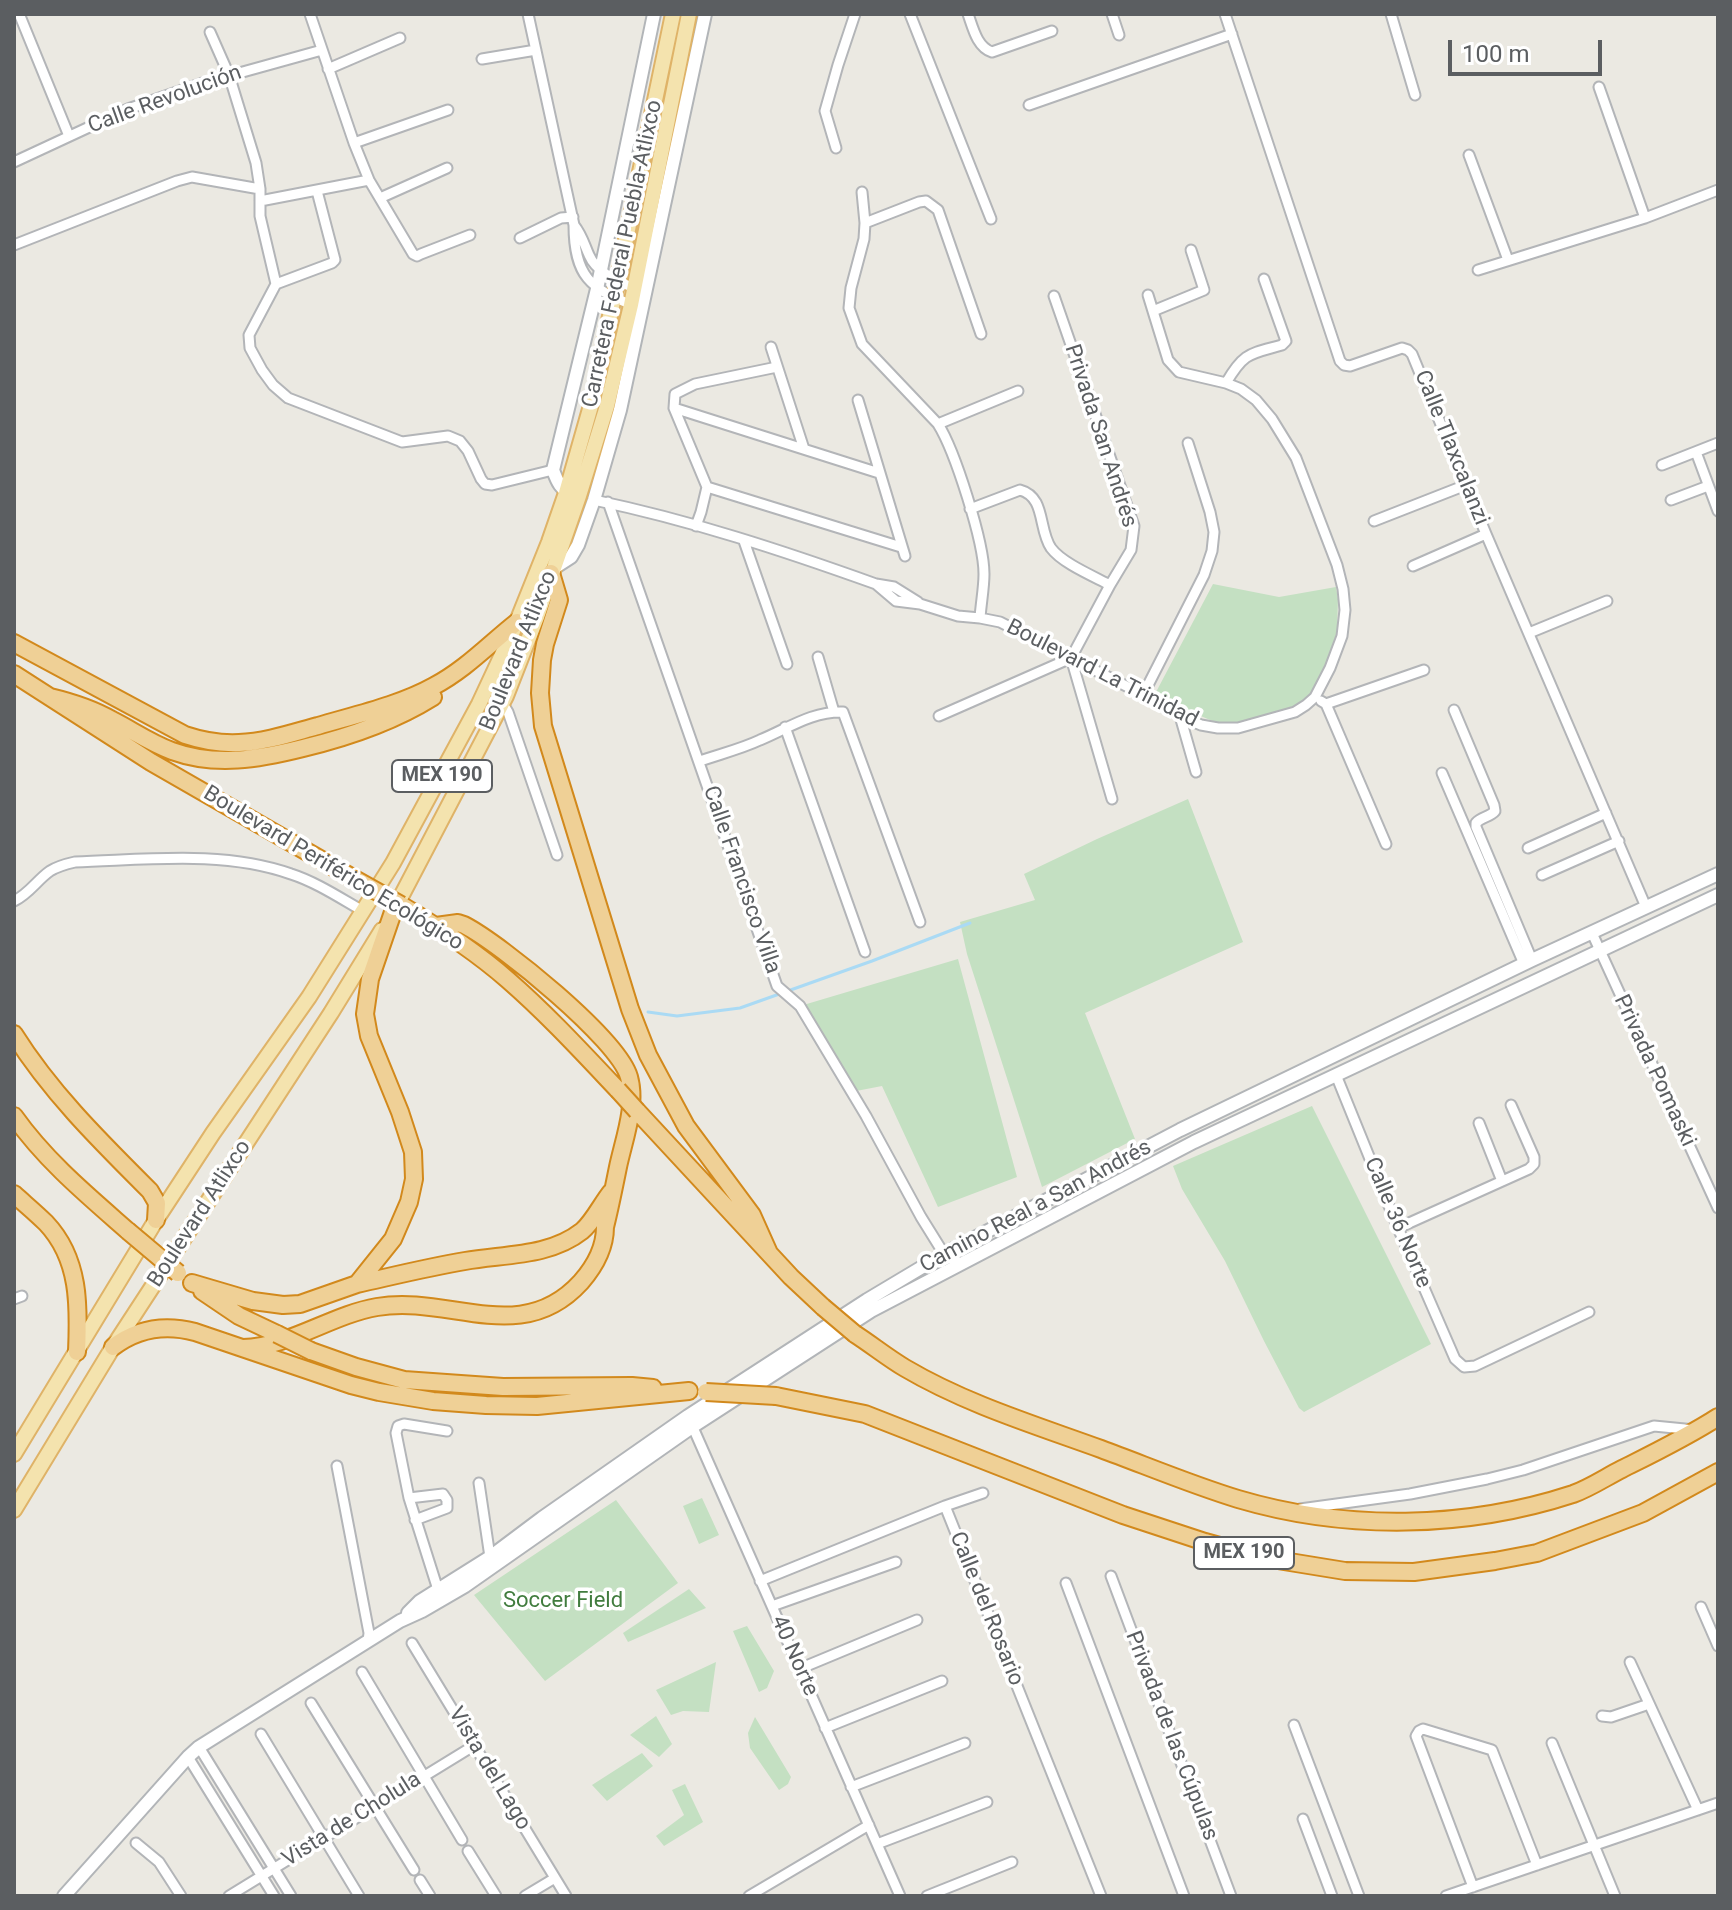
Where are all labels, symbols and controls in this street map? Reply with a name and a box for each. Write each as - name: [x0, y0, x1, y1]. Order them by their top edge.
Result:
- scale bar: [1452, 24, 1606, 74]
- text: 100 m: [1462, 40, 1529, 68]
- street label: Calle Revolución: [85, 60, 245, 140]
- street label: Carretera Federal Puebla-Atlixco: [577, 98, 669, 410]
- street label: Privada San Andrés: [1058, 341, 1142, 531]
- street label: Calle Tlaxcalanzi: [1408, 367, 1494, 529]
- street label: Boulevard Atlixco: [475, 567, 563, 735]
- street label: Boulevard La Trinidad: [1002, 614, 1202, 734]
- road number: MEX 190: [392, 760, 492, 792]
- street label: Boulevard Periférico Ecológico: [198, 781, 468, 957]
- street label: Calle Francisco Villa: [696, 783, 786, 977]
- street label: Privada Pomaski: [1607, 991, 1701, 1151]
- street label: Camino Real a San Andrés: [916, 1135, 1156, 1279]
- street label: Boulevard Atlixco: [143, 1136, 257, 1292]
- street label: Calle 36 Norte: [1358, 1154, 1436, 1292]
- street label: Calle del Rosario: [943, 1528, 1029, 1690]
- road number: MEX 190: [1194, 1537, 1294, 1569]
- park label: Soccer Field: [503, 1588, 623, 1614]
- street label: 40 Norte: [765, 1612, 823, 1700]
- street label: Privada de las Cúpulas: [1119, 1628, 1223, 1844]
- street label: Vista del Lago: [442, 1703, 536, 1835]
- street label: Vista de Cholula: [278, 1767, 426, 1873]

